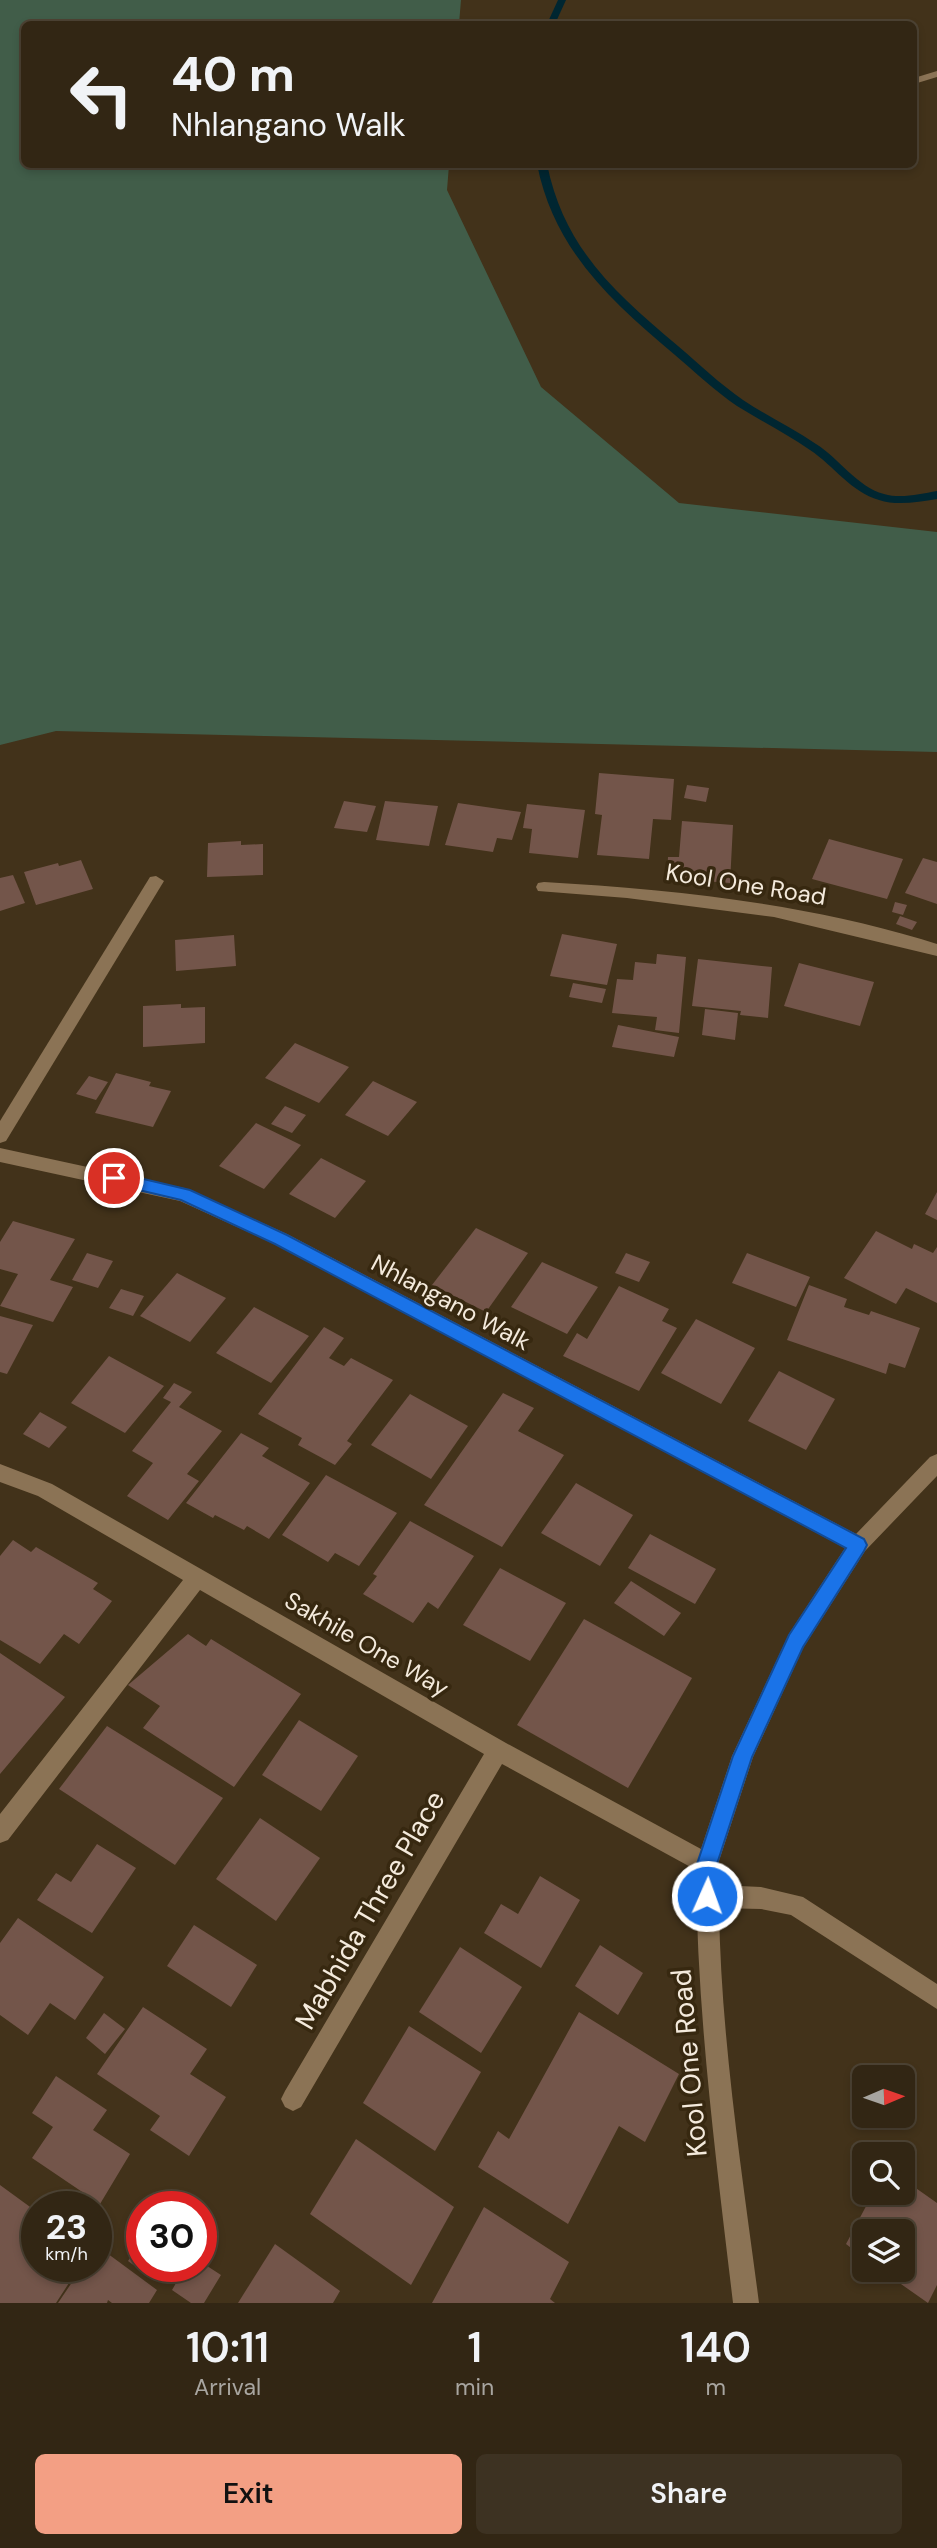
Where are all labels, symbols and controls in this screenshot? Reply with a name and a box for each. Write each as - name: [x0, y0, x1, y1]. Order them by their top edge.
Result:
- text: 40 m: [171, 42, 295, 106]
- icon: left: [56, 49, 147, 140]
- text: Nhlangano Walk: [171, 104, 406, 146]
- street label: Kool One Road: [664, 856, 828, 912]
- pin: [84, 1148, 144, 1208]
- icon: arrive: [95, 1159, 133, 1197]
- street label: Nhlangano Walk: [366, 1247, 536, 1357]
- street label: Sakhile One Way: [279, 1584, 455, 1704]
- street label: Mabhida Three Place: [287, 1784, 453, 2036]
- position arrow: [670, 1859, 744, 1933]
- street label: Kool One Road: [662, 1967, 716, 2159]
- north arrow: [852, 2065, 915, 2128]
- map controls: [852, 2065, 915, 2282]
- button: search: [852, 2142, 915, 2205]
- speed limit sign: 30: [126, 2191, 217, 2282]
- text: 23: [46, 2204, 87, 2250]
- button: layers: [852, 2219, 915, 2282]
- text: km/h: [45, 2242, 88, 2266]
- text: 10:11: [186, 2320, 269, 2375]
- text: 1: [467, 2320, 482, 2375]
- text: 140: [680, 2320, 751, 2375]
- text: Arrival: [194, 2372, 261, 2402]
- text: min: [455, 2372, 494, 2402]
- text: m: [705, 2372, 726, 2402]
- button: Exit: [35, 2454, 462, 2534]
- button: Share: [476, 2454, 902, 2534]

